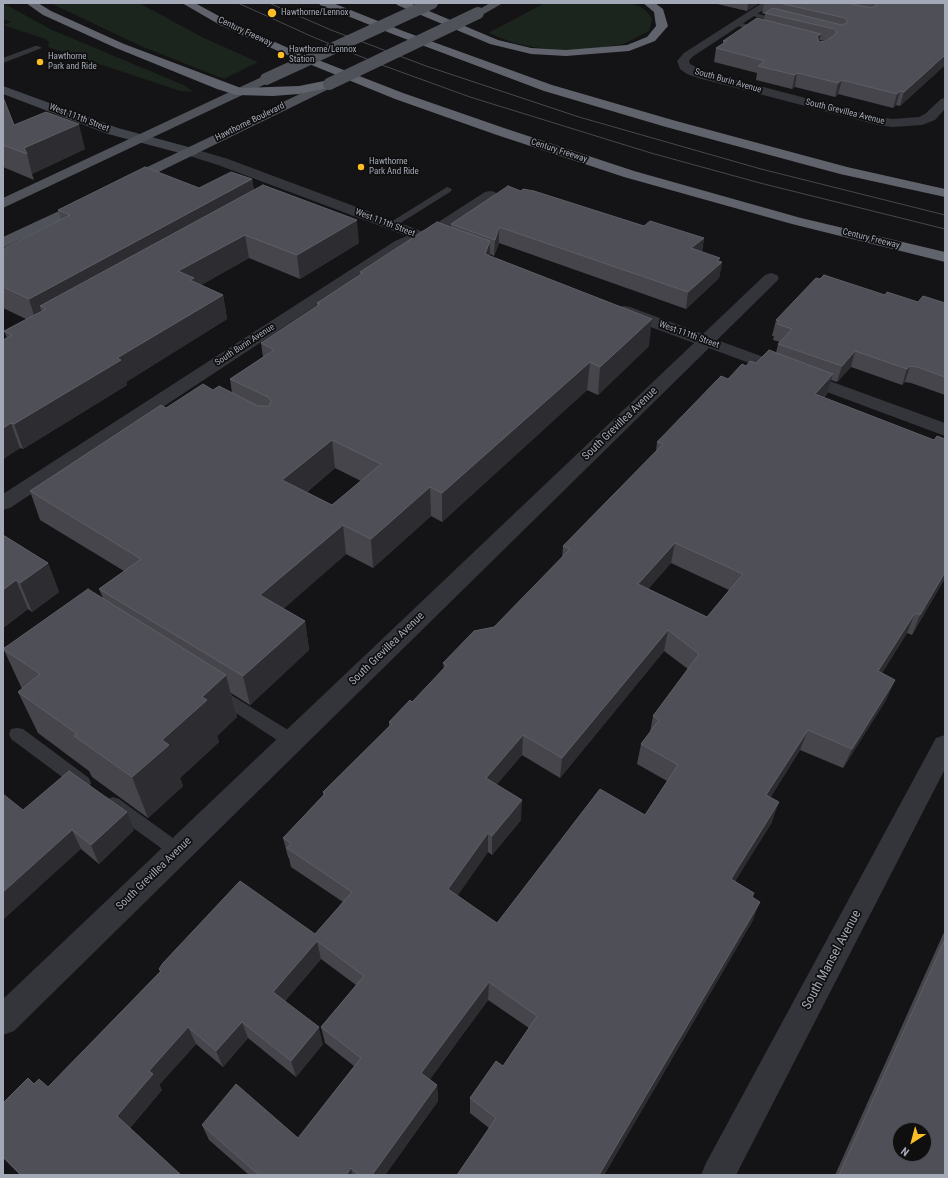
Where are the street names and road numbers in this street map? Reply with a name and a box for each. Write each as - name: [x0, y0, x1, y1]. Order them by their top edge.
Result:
- street label: Century Freeway: [216, 15, 274, 49]
- street label: South Burin Avenue: [693, 66, 763, 96]
- street label: South Grevillea Avenue: [804, 97, 886, 127]
- street label: Hawthorne Boulevard: [214, 101, 286, 143]
- street label: West 111th Street: [48, 102, 110, 134]
- street label: Century Freeway: [530, 137, 588, 165]
- street label: West 111th Street: [354, 207, 416, 239]
- street label: Century Freeway: [841, 227, 901, 251]
- street label: West 111th Street: [657, 319, 721, 351]
- street label: South Burin Avenue: [213, 322, 277, 368]
- street label: South Grevillea Avenue: [580, 385, 660, 463]
- street label: South Grevillea Avenue: [347, 610, 427, 688]
- street label: South Grevillea Avenue: [114, 835, 194, 913]
- street label: South Mansel Avenue: [799, 908, 865, 1012]

